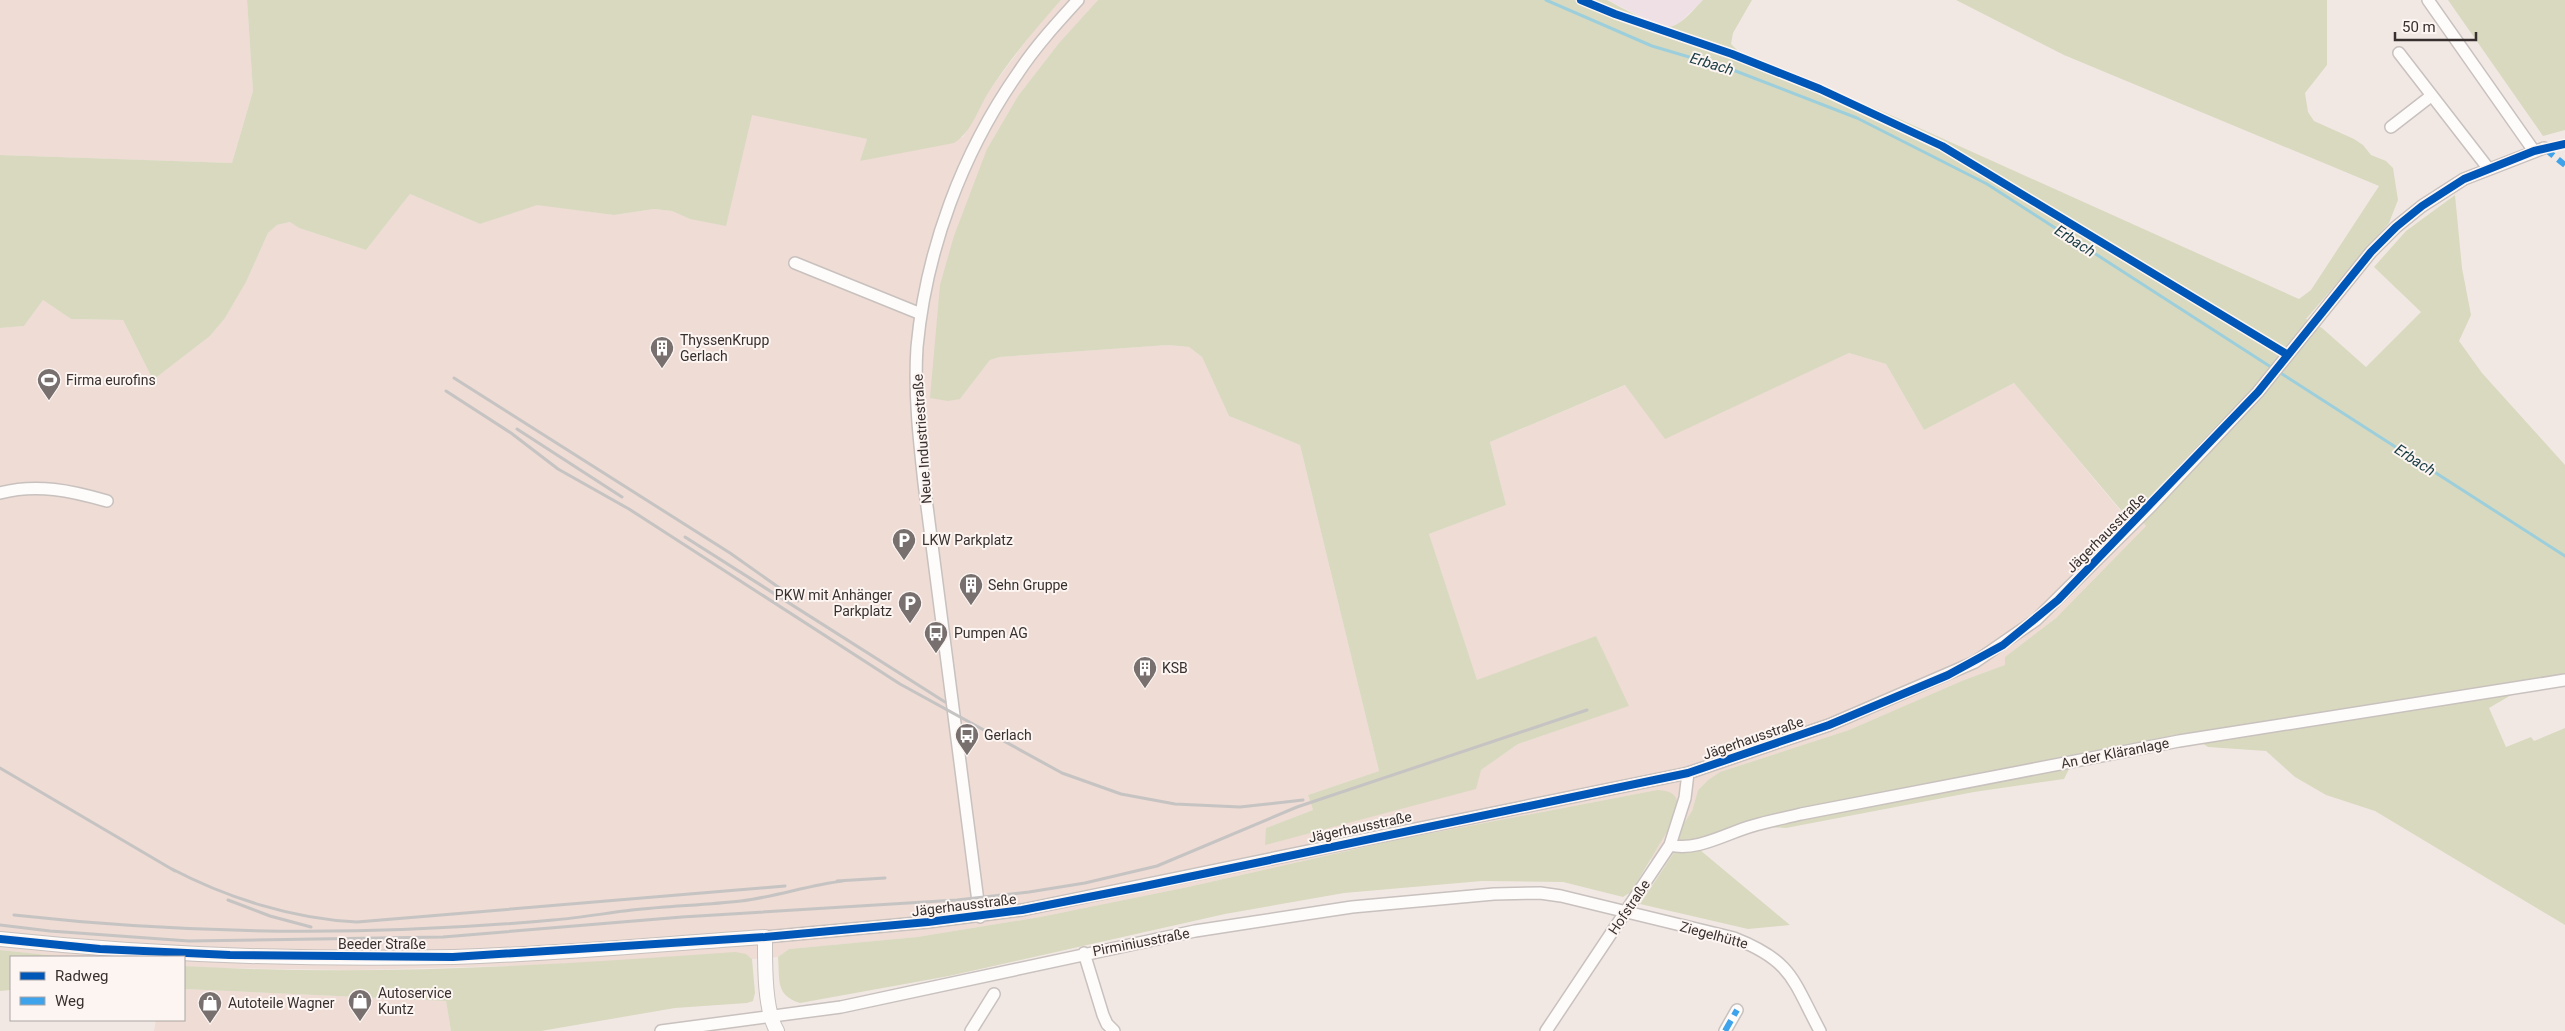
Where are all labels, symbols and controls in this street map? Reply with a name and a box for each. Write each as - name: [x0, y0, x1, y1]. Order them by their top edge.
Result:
- scale bar: [2395, 10, 2476, 42]
- text: 50 m: [2402, 18, 2436, 36]
- water label: Erbach: [1688, 49, 1736, 79]
- water label: Erbach: [2051, 221, 2099, 261]
- place label: ThyssenKrupp Gerlach: [680, 332, 769, 364]
- building icon: ThyssenKrupp Gerlach: [649, 335, 675, 369]
- sports icon: Firma eurofins: [36, 367, 62, 401]
- place label: Firma eurofins: [66, 372, 156, 388]
- street label: Neue Industriestraße: [909, 373, 935, 505]
- water label: Erbach: [2391, 440, 2439, 480]
- street label: Jägerhausstraße: [2063, 490, 2149, 576]
- parking icon: LKW Parkplatz: [891, 527, 917, 561]
- place label: LKW Parkplatz: [922, 532, 1013, 548]
- building icon: Sehn Gruppe: [958, 572, 984, 606]
- place label: Sehn Gruppe: [988, 577, 1068, 593]
- place label: PKW mit Anhänger Parkplatz: [775, 587, 892, 619]
- parking icon: PKW mit Anhänger Parkplatz: [897, 590, 923, 624]
- bus stop icon: Pumpen AG: [923, 620, 949, 654]
- place label: Pumpen AG: [954, 625, 1028, 641]
- building icon: KSB: [1132, 655, 1158, 689]
- place label: KSB: [1162, 660, 1188, 676]
- street label: Jägerhausstraße: [1701, 713, 1805, 763]
- bus stop icon: Gerlach: [954, 722, 980, 756]
- place label: Gerlach: [984, 727, 1032, 743]
- street label: An der Kläranlage: [2060, 735, 2170, 771]
- street label: Jägerhausstraße: [1307, 808, 1413, 846]
- street label: Hofstraße: [1605, 877, 1653, 937]
- street label: Jägerhausstraße: [911, 891, 1017, 919]
- street label: Ziegelhütte: [1678, 918, 1750, 952]
- street label: Pirminiusstraße: [1091, 925, 1191, 959]
- street label: Beeder Straße: [338, 936, 426, 952]
- legend: [10, 956, 185, 1021]
- text: Radweg: [55, 967, 109, 985]
- place label: Autoservice Kuntz: [378, 985, 452, 1017]
- shop icon: Autoservice Kuntz: [347, 988, 373, 1022]
- shop icon: Autoteile Wagner: [197, 990, 223, 1024]
- text: Weg: [55, 992, 84, 1010]
- place label: Autoteile Wagner: [228, 995, 335, 1011]

